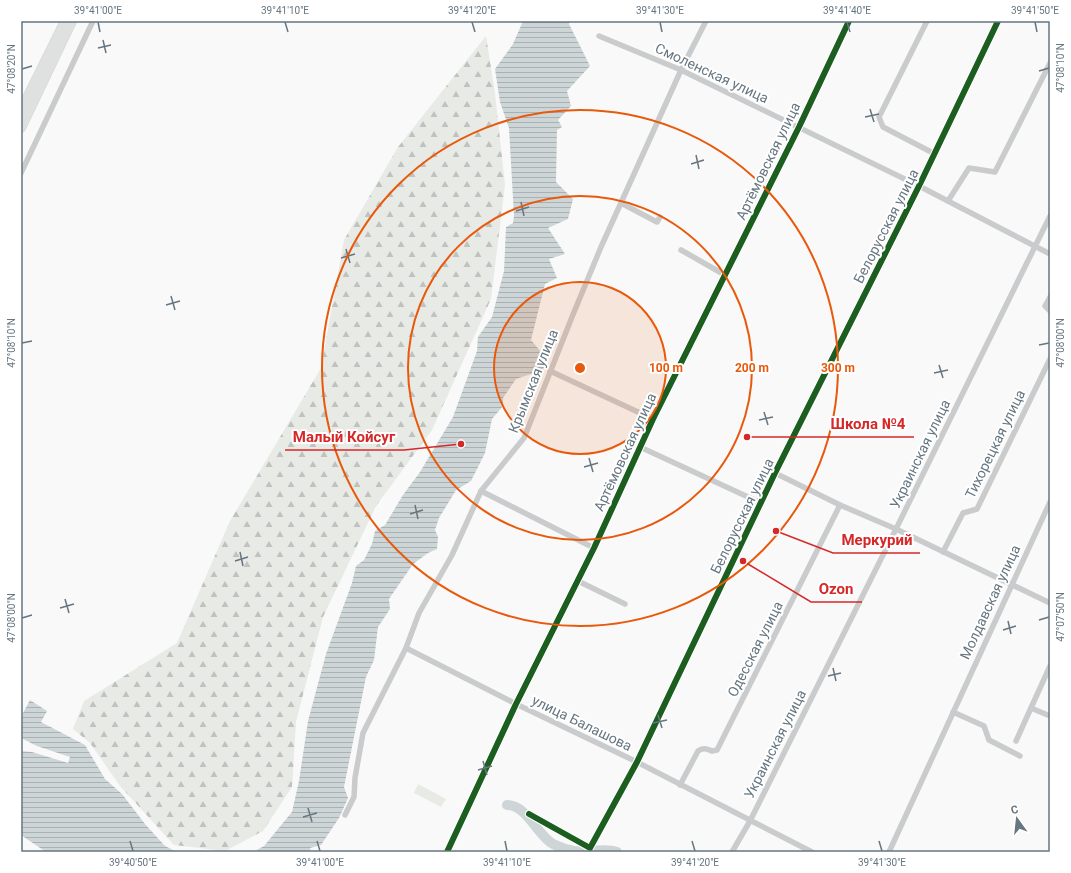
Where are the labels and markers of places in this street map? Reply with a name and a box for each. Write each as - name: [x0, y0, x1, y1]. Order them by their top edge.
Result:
- centre of rings: [573, 361, 587, 375]
- callout: Школа №4: [823, 410, 914, 437]
- callout: Малый Койсуг: [285, 423, 404, 450]
- callout: Меркурий: [833, 526, 920, 553]
- callout: Ozon: [811, 575, 862, 602]

